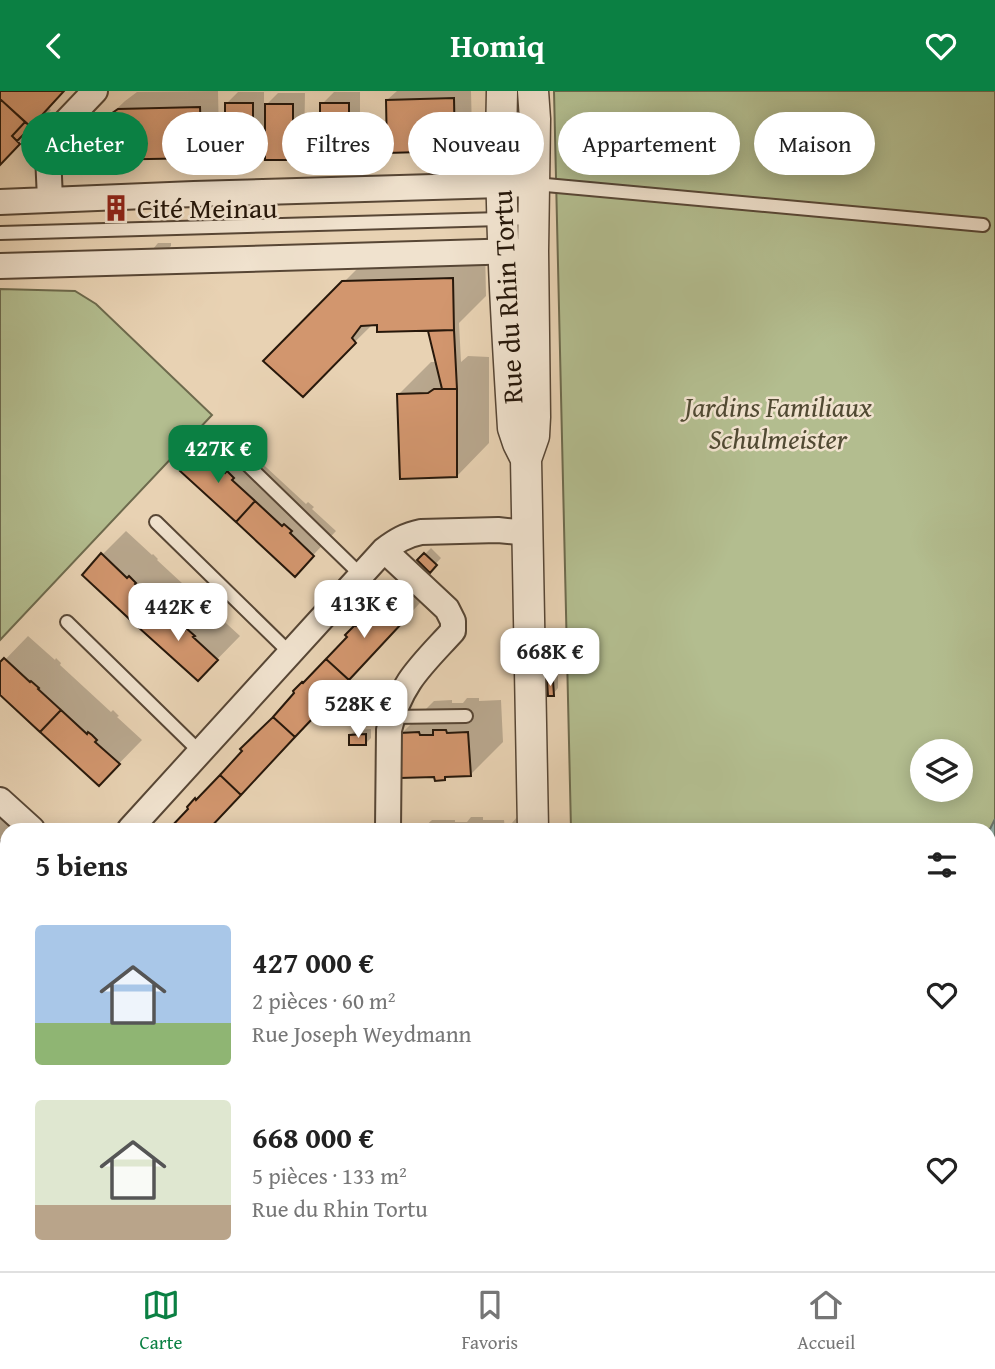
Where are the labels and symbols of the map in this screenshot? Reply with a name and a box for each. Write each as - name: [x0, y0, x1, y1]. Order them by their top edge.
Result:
- place label: Cité Meinau: [137, 187, 277, 228]
- street label: Rue du Rhin Tortu: [480, 189, 533, 405]
- building icon: Cité Meinau: [101, 193, 131, 223]
- park label: Jardins Familiaux Schulmeister: [680, 386, 872, 459]
- pin: 427K €: [161, 425, 275, 485]
- pin: 413K €: [307, 581, 421, 640]
- pin: 442K €: [121, 583, 235, 643]
- pin: 668K €: [493, 629, 607, 688]
- pin: 528K €: [301, 681, 415, 740]

